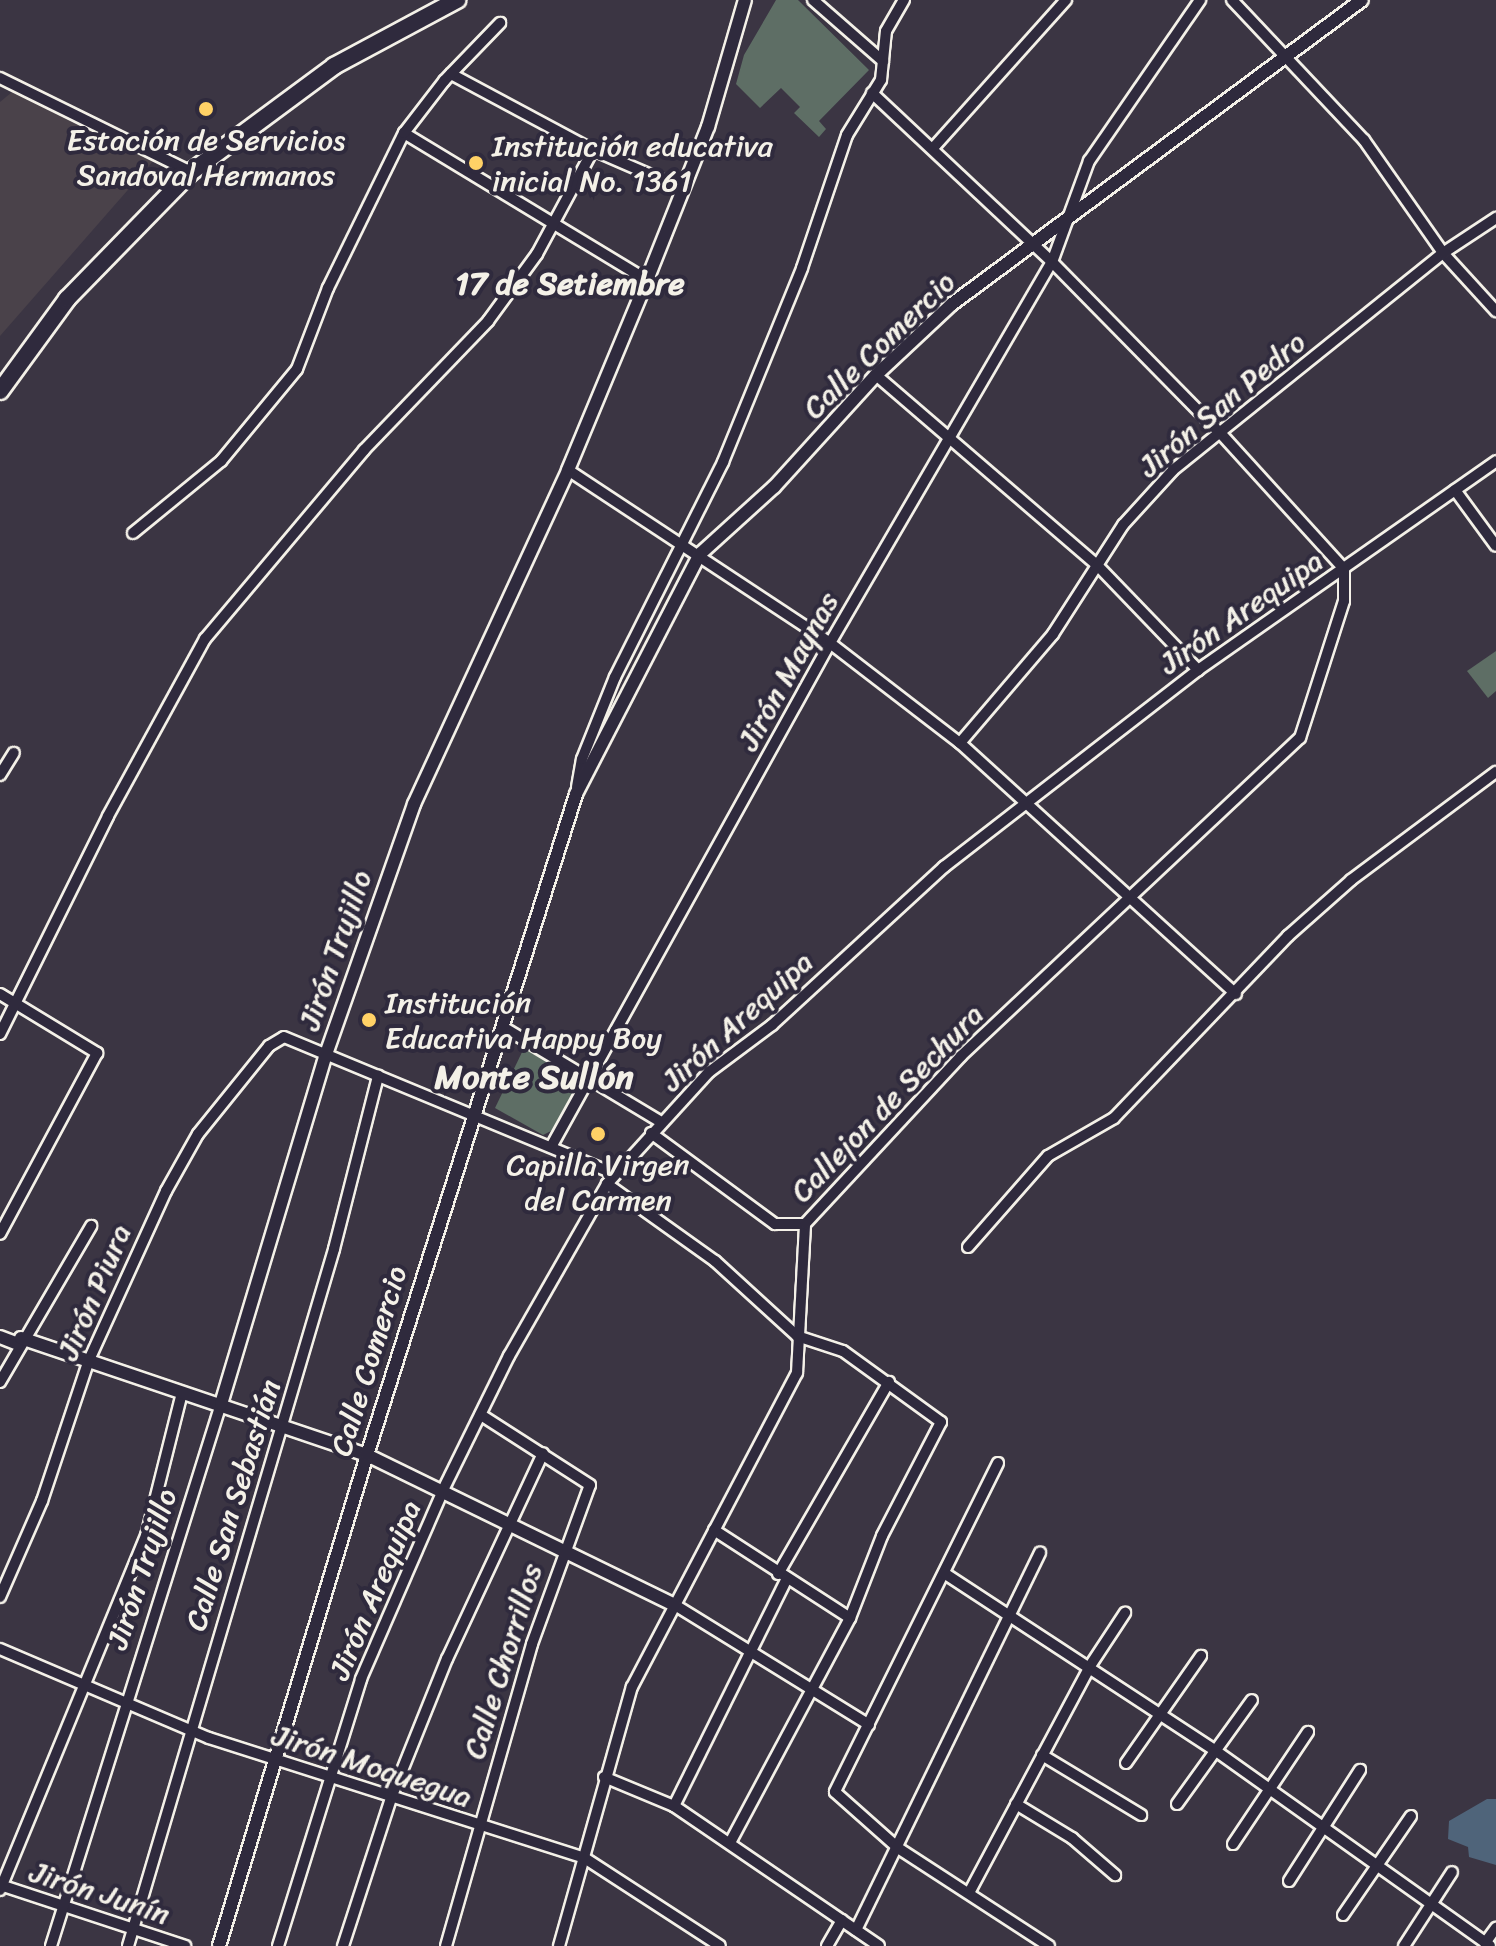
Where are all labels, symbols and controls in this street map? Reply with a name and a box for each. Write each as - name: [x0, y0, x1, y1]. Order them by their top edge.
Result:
- marker: Estación de Servicios Sandoval Hermanos: [197, 100, 215, 118]
- place label: Estación de Servicios Sandoval Hermanos: [65, 122, 347, 192]
- place label: Institución educativa inicial No. 1361: [492, 128, 773, 198]
- marker: Institución educativa inicial No. 1361: [467, 154, 485, 172]
- street label: Calle Comercio: [796, 264, 962, 426]
- district label: 17 de Setiembre: [456, 265, 684, 303]
- street label: Jirón San Pedro: [1130, 323, 1314, 485]
- street label: Jirón Arequipa: [1152, 542, 1330, 682]
- street label: Jirón Maynas: [730, 587, 846, 755]
- street label: Jirón Trujillo: [291, 866, 379, 1034]
- street label: Jirón Arequipa: [654, 944, 820, 1098]
- place label: Institución Educativa Happy Boy: [385, 985, 662, 1056]
- street label: Callejon de Sechura: [783, 997, 991, 1209]
- marker: Institución Educativa Happy Boy: [360, 1011, 378, 1029]
- district label: Monte Sullón: [434, 1058, 634, 1098]
- marker: Capilla Virgen del Carmen: [589, 1125, 607, 1143]
- place label: Capilla Virgen del Carmen: [506, 1147, 690, 1218]
- street label: Jirón Piura: [49, 1219, 139, 1365]
- street label: Calle Comercio: [323, 1261, 415, 1461]
- street label: Calle San Sebastián: [177, 1374, 289, 1636]
- street label: Jirón Trujillo: [99, 1484, 185, 1654]
- street label: Jirón Arequipa: [321, 1495, 429, 1685]
- street label: Calle Chorrillos: [456, 1560, 550, 1762]
- street label: Jirón Moquegua: [269, 1717, 475, 1815]
- street label: Jirón Junín: [26, 1854, 174, 1932]

